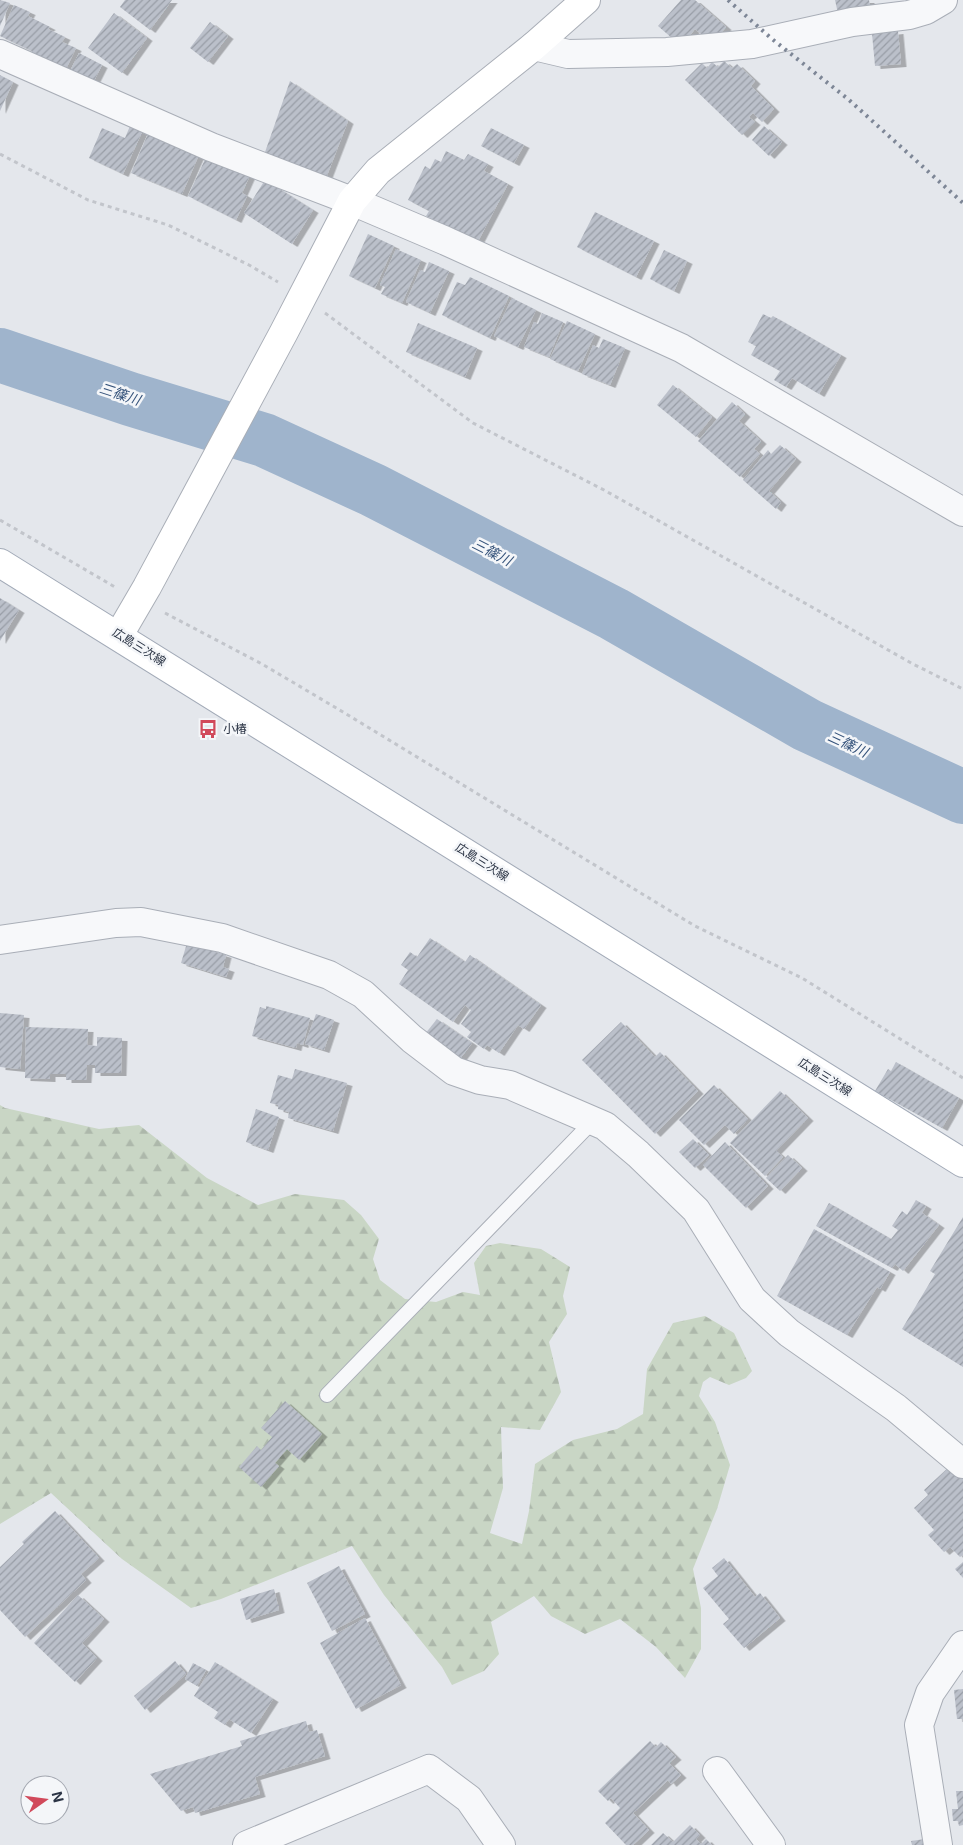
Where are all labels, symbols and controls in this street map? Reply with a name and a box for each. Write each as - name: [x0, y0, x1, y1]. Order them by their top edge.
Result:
- water label: 三篠川: [98, 379, 145, 409]
- water label: 三篠川: [470, 534, 517, 570]
- street label: 広島三次線: [110, 624, 169, 669]
- bus stop icon: 小椿: [197, 718, 219, 740]
- place label: 小椿: [223, 721, 247, 736]
- water label: 三篠川: [826, 727, 873, 761]
- street label: 広島三次線: [453, 839, 512, 884]
- street label: 広島三次線: [796, 1054, 855, 1099]
- north arrow: [20, 1775, 70, 1825]
- text: N: [49, 1790, 68, 1804]

